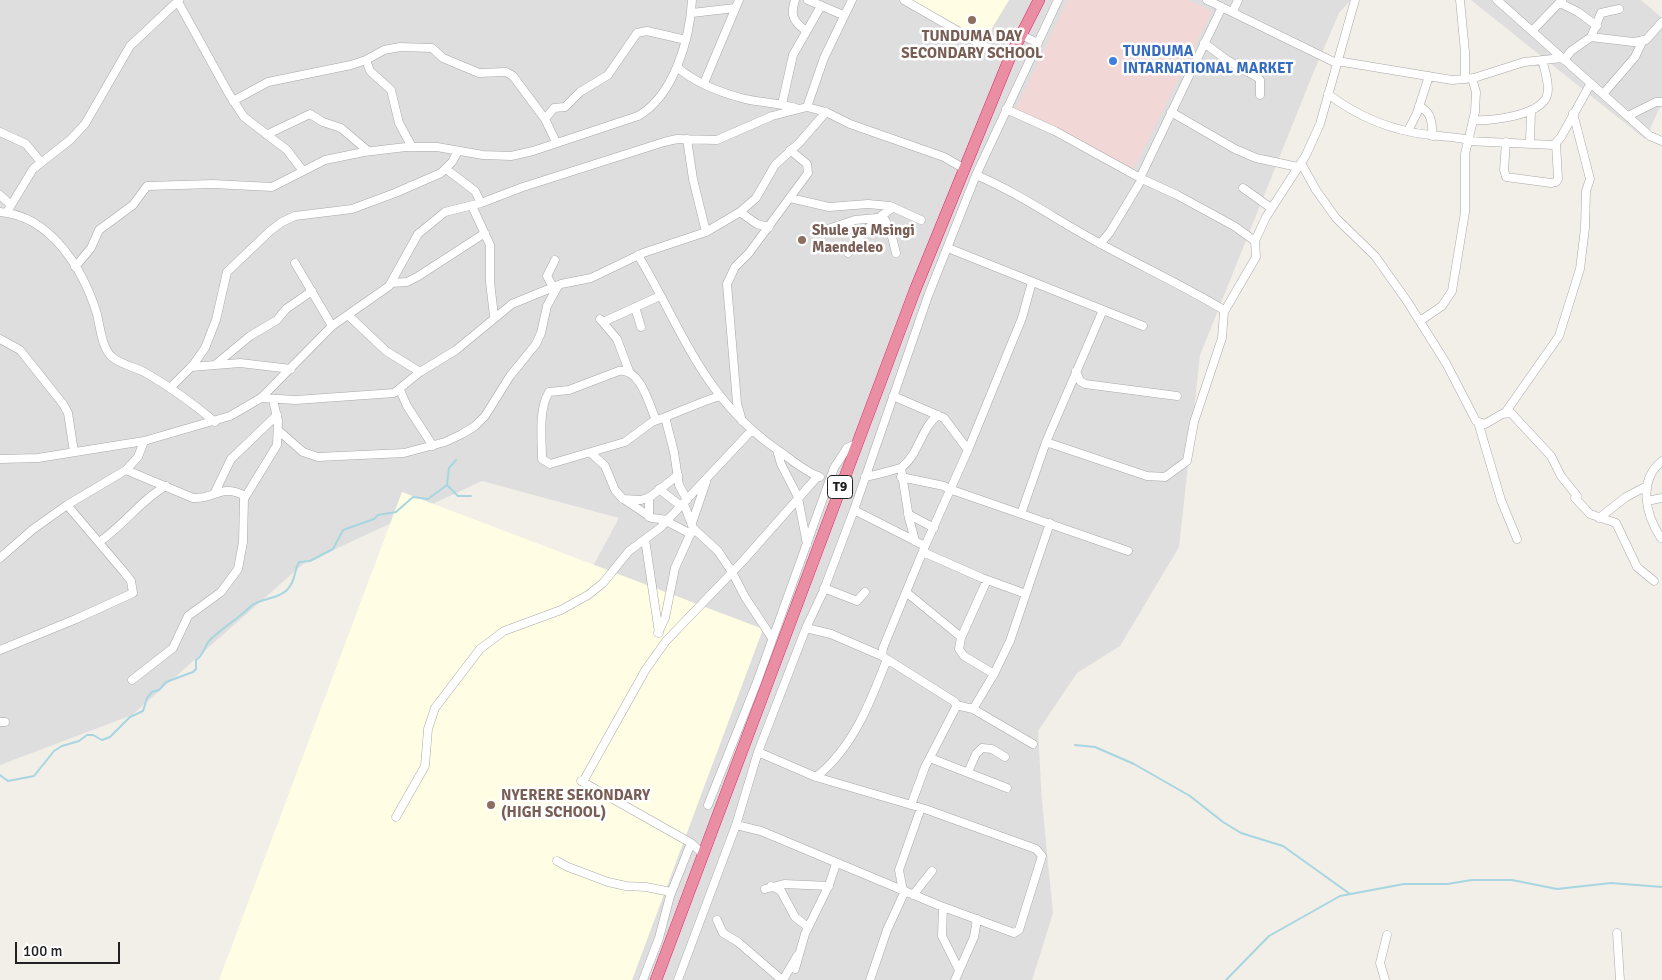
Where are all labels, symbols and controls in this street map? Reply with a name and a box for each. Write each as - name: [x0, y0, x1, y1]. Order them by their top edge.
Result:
- marker: TUNDUMA DAY SECONDARY SCHOOL: [966, 14, 978, 26]
- place label: TUNDUMA DAY SECONDARY SCHOOL: [901, 28, 1043, 63]
- place label: TUNDUMA INTARNATIONAL MARKET: [1123, 43, 1293, 78]
- marker: TUNDUMA INTARNATIONAL MARKET: [1107, 55, 1119, 67]
- place label: Shule ya Msingi Maendeleo: [812, 222, 915, 257]
- marker: Shule ya Msingi Maendeleo: [796, 234, 808, 246]
- road number: T9: [828, 476, 852, 498]
- place label: NYERERE SEKONDARY (HIGH SCHOOL): [501, 787, 650, 822]
- marker: NYERERE SEKONDARY (HIGH SCHOOL): [485, 799, 497, 811]
- scale bar: [18, 932, 122, 964]
- text: 100 m: [23, 942, 63, 960]

